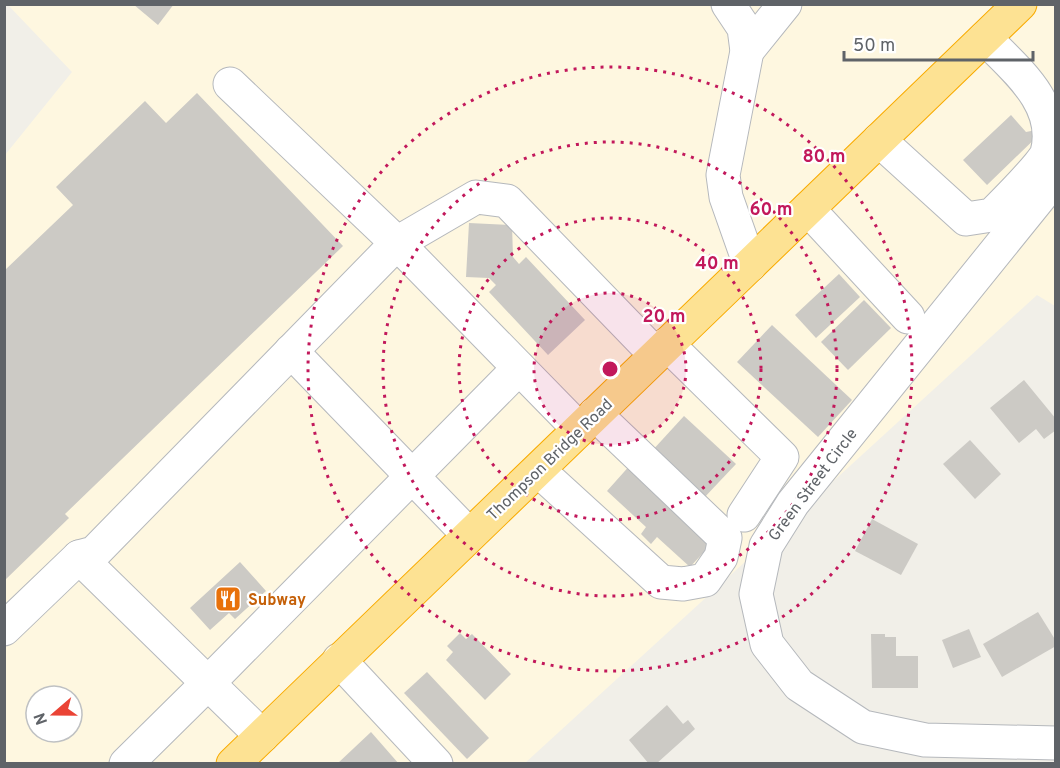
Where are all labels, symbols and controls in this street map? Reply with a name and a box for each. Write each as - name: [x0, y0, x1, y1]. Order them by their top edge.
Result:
- scale bar: [844, 24, 1033, 62]
- text: 50 m: [853, 35, 895, 58]
- text: 80 m: [802, 146, 846, 169]
- text: 60 m: [749, 199, 793, 222]
- text: 40 m: [695, 253, 739, 276]
- text: 20 m: [642, 306, 686, 329]
- centre of rings: [600, 359, 620, 379]
- street label: Thompson Bridge Road: [483, 395, 617, 526]
- street label: Green Street Circle: [765, 425, 863, 546]
- restaurant icon: Subway: [213, 584, 243, 614]
- place label: Subway: [248, 591, 306, 611]
- north arrow: [24, 684, 84, 744]
- text: N: [30, 710, 53, 727]

